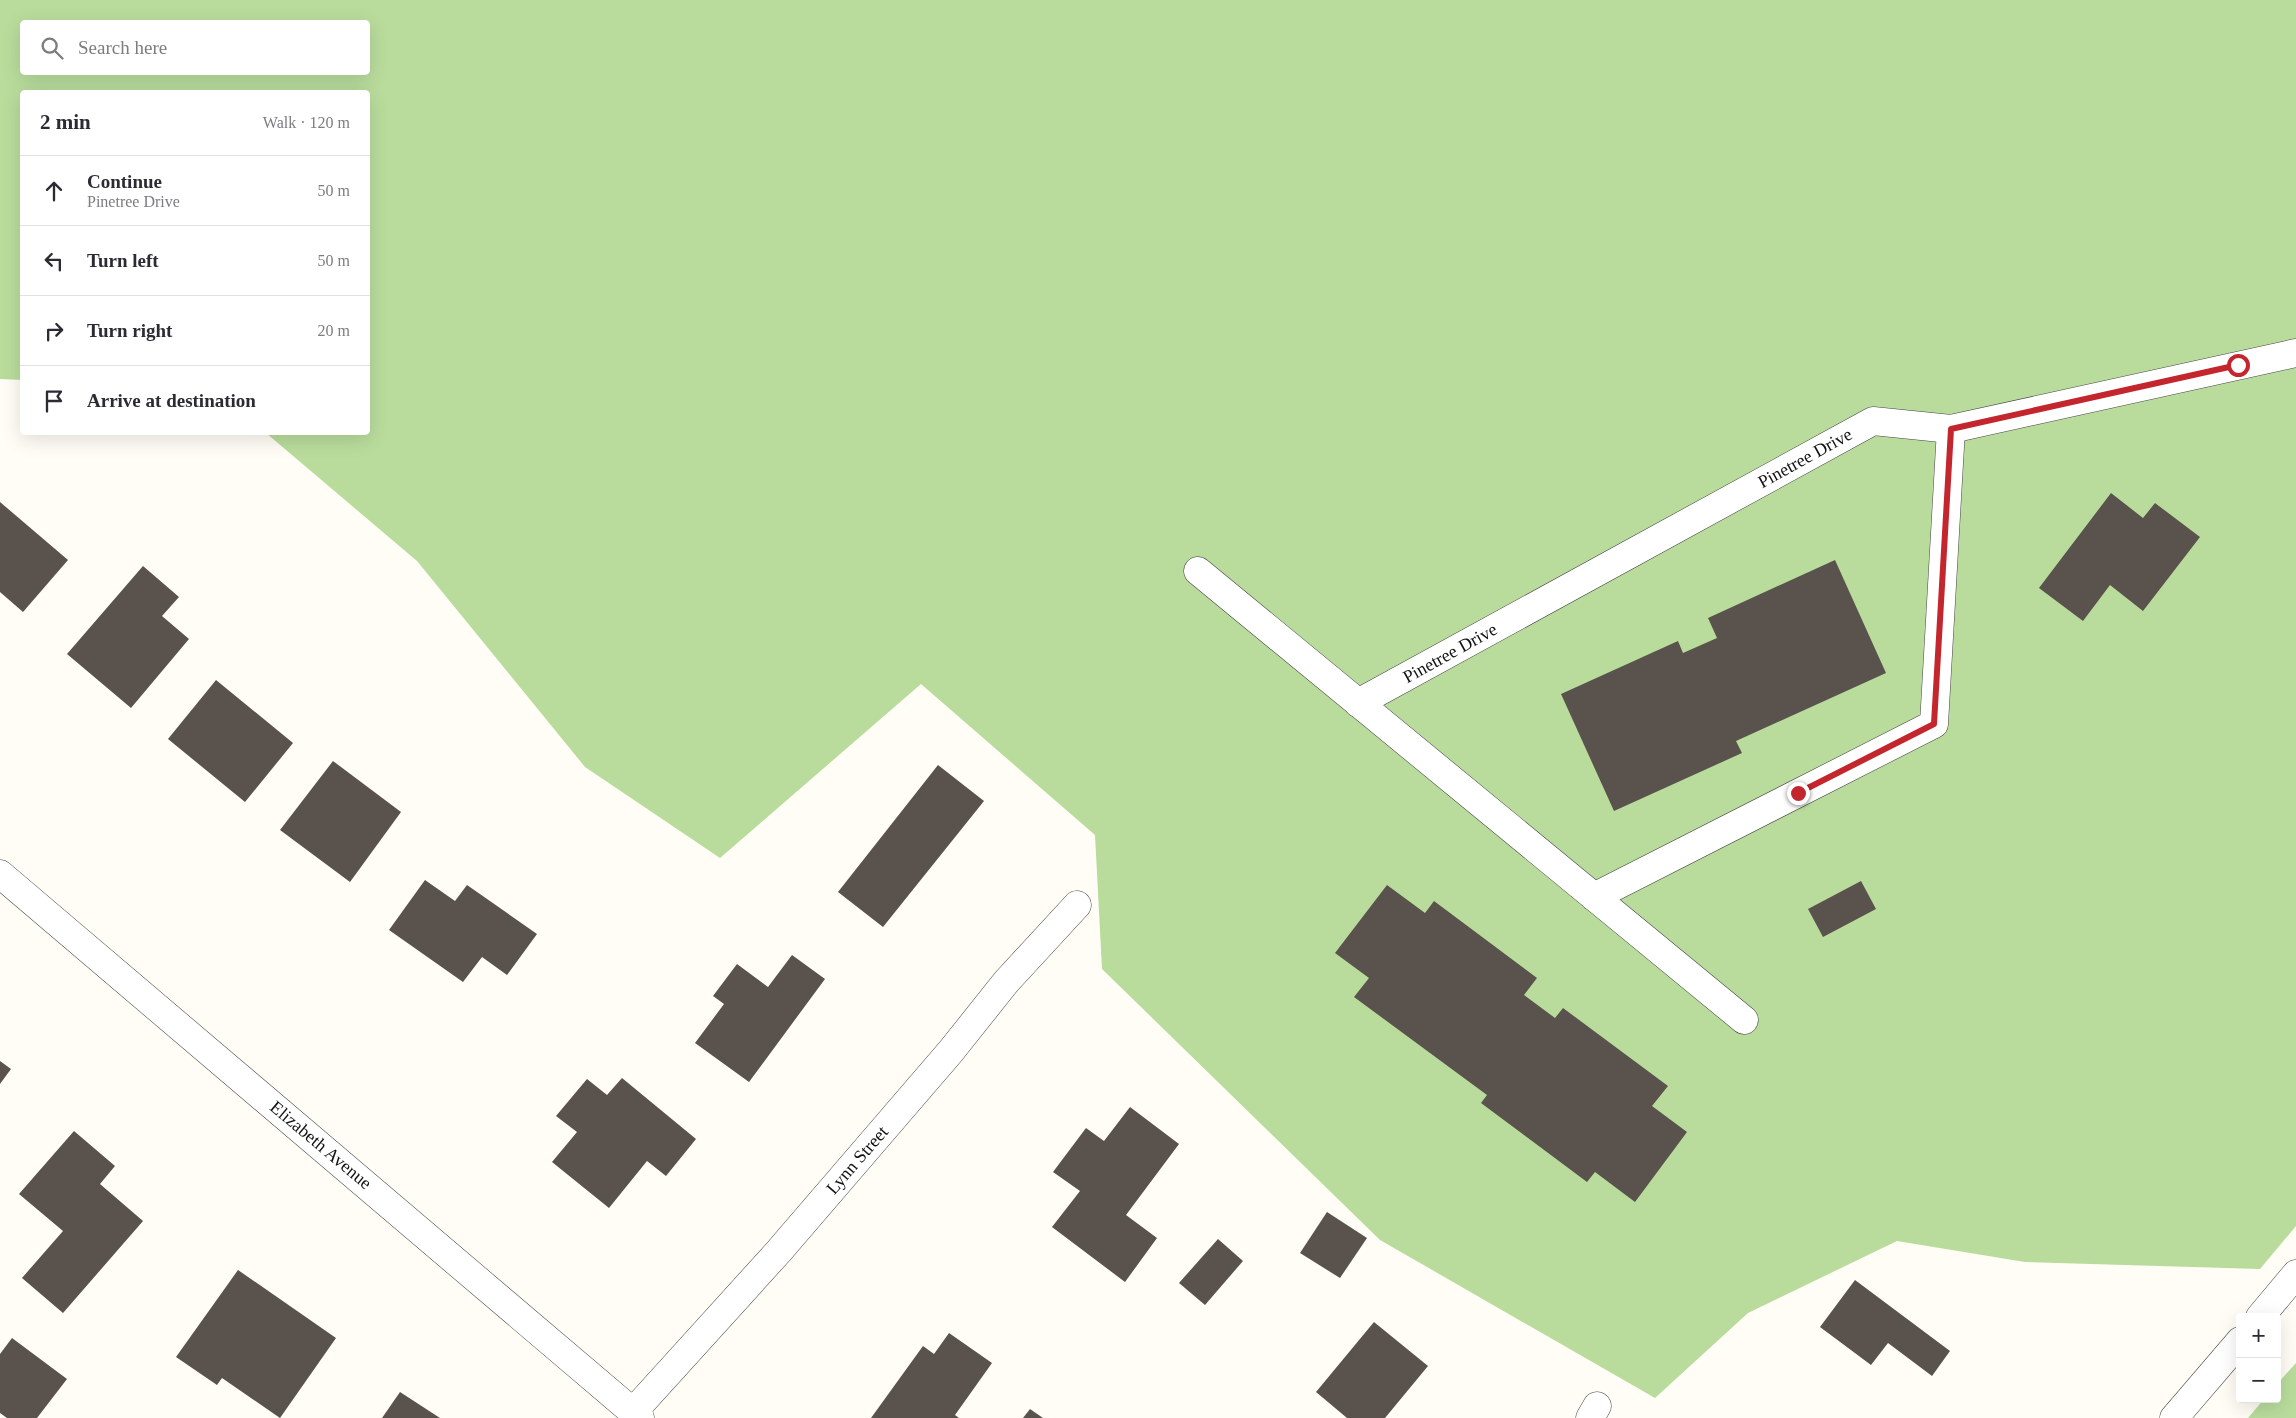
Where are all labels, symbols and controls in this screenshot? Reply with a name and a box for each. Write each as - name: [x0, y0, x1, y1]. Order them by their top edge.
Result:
- search box: [20, 20, 370, 75]
- icon: search: [38, 34, 66, 62]
- text: Search here: [78, 37, 167, 58]
- text: 2 min: [40, 110, 91, 134]
- text: Walk · 120 m: [263, 114, 350, 131]
- text: Continue: [87, 171, 162, 192]
- icon: ahead: [40, 177, 68, 205]
- text: 50 m: [318, 182, 350, 199]
- text: Pinetree Drive: [87, 193, 180, 210]
- icon: left: [40, 247, 68, 275]
- text: Turn left: [87, 250, 159, 271]
- text: 50 m: [318, 252, 350, 269]
- icon: right: [40, 317, 68, 345]
- text: Turn right: [87, 320, 172, 341]
- text: 20 m: [318, 322, 350, 339]
- route start: [2227, 354, 2250, 377]
- icon: arrive: [40, 387, 68, 415]
- text: Arrive at destination: [87, 390, 256, 411]
- street label: Pinetree Drive: [1754, 424, 1856, 492]
- street label: Pinetree Drive: [1399, 619, 1501, 687]
- route end: [1787, 782, 1810, 805]
- street label: Elizabeth Avenue: [266, 1097, 376, 1193]
- street label: Lynn Street: [822, 1122, 892, 1198]
- map controls: [2236, 1313, 2281, 1403]
- button: +: [2236, 1313, 2281, 1358]
- button: −: [2236, 1358, 2281, 1403]

